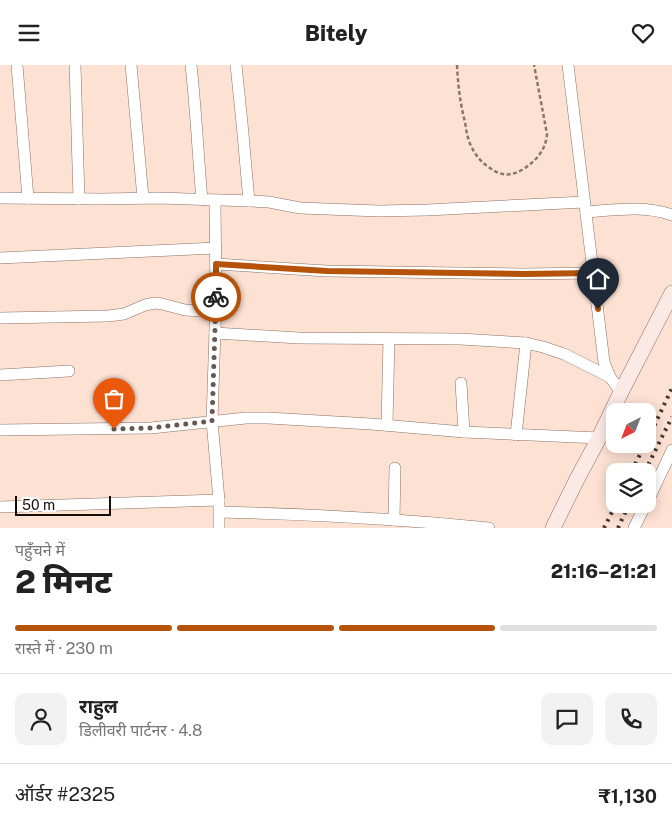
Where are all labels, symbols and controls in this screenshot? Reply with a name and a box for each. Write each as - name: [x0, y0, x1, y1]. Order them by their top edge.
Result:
- icon: menu: [15, 19, 43, 47]
- icon: heart: [629, 19, 657, 47]
- text: Bitely: [305, 20, 367, 46]
- pin: [577, 258, 619, 309]
- icon: home: [584, 265, 612, 293]
- courier: [191, 272, 241, 322]
- icon: bike: [202, 283, 230, 311]
- pin: [93, 378, 135, 429]
- icon: bag: [100, 385, 128, 413]
- north arrow: [606, 403, 656, 453]
- map controls: [606, 403, 656, 513]
- button: layers: [606, 463, 656, 513]
- scale bar: [15, 493, 111, 516]
- text: 50 m: [22, 497, 55, 513]
- text: पहुँचने में: [15, 541, 65, 560]
- text: 21:16–21:21: [551, 560, 657, 582]
- text: 2 मिनट: [15, 563, 112, 600]
- text: रास्ते में · 230 m: [15, 639, 113, 658]
- button: person: [15, 693, 67, 745]
- button: chat: [541, 693, 593, 745]
- button: phone: [605, 693, 657, 745]
- text: राहुल: [79, 695, 118, 717]
- text: डिलीवरी पार्टनर · 4.8: [79, 721, 202, 740]
- text: ऑर्डर #2325: [15, 783, 115, 805]
- text: ₹1,130: [598, 785, 657, 807]

